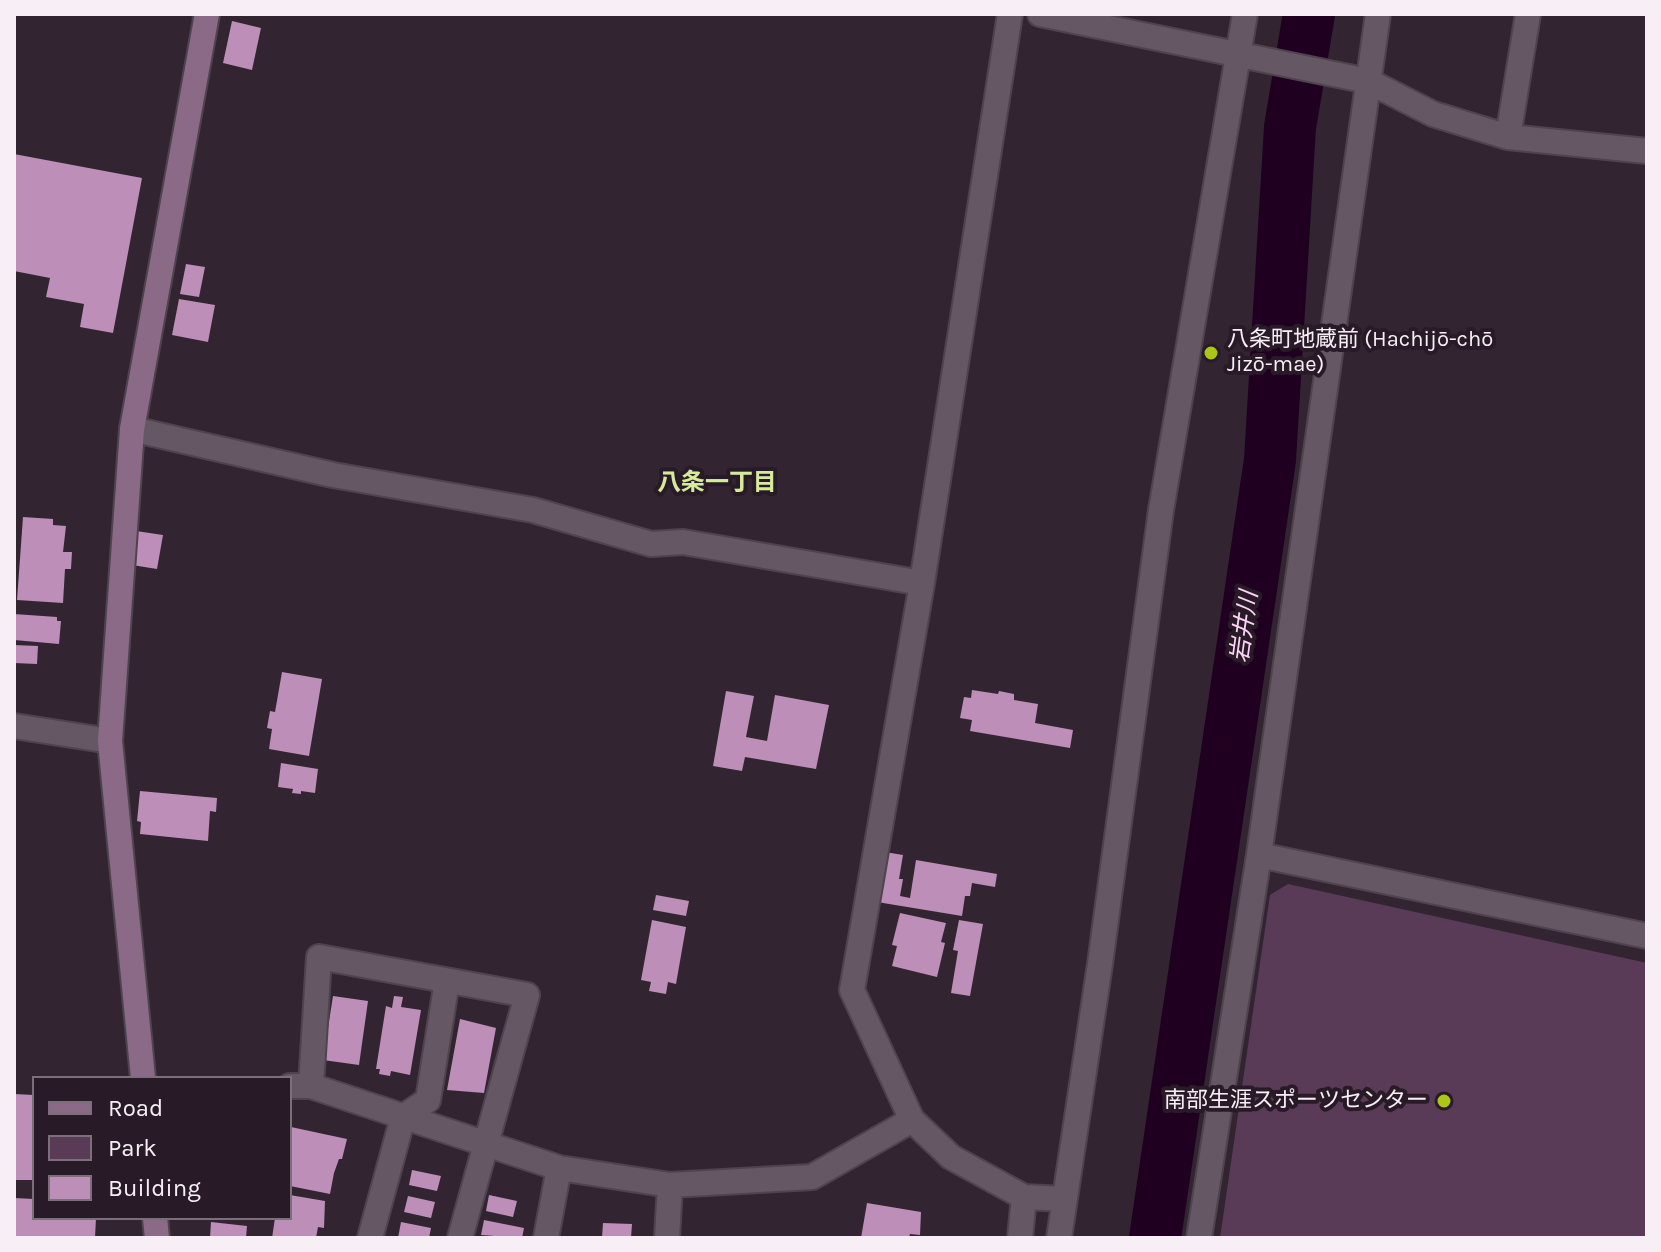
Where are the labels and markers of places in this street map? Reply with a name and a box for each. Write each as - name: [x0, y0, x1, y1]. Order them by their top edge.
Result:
- place label: 八条町地蔵前 (Hachijō-chō Jizō-mae): [1227, 327, 1493, 378]
- marker: 八条町地蔵前 (Hachijō-chō Jizō-mae): [1202, 344, 1220, 362]
- place label: 南部生涯スポーツセンター: [1164, 1088, 1428, 1114]
- marker: 南部生涯スポーツセンター: [1435, 1092, 1453, 1110]

